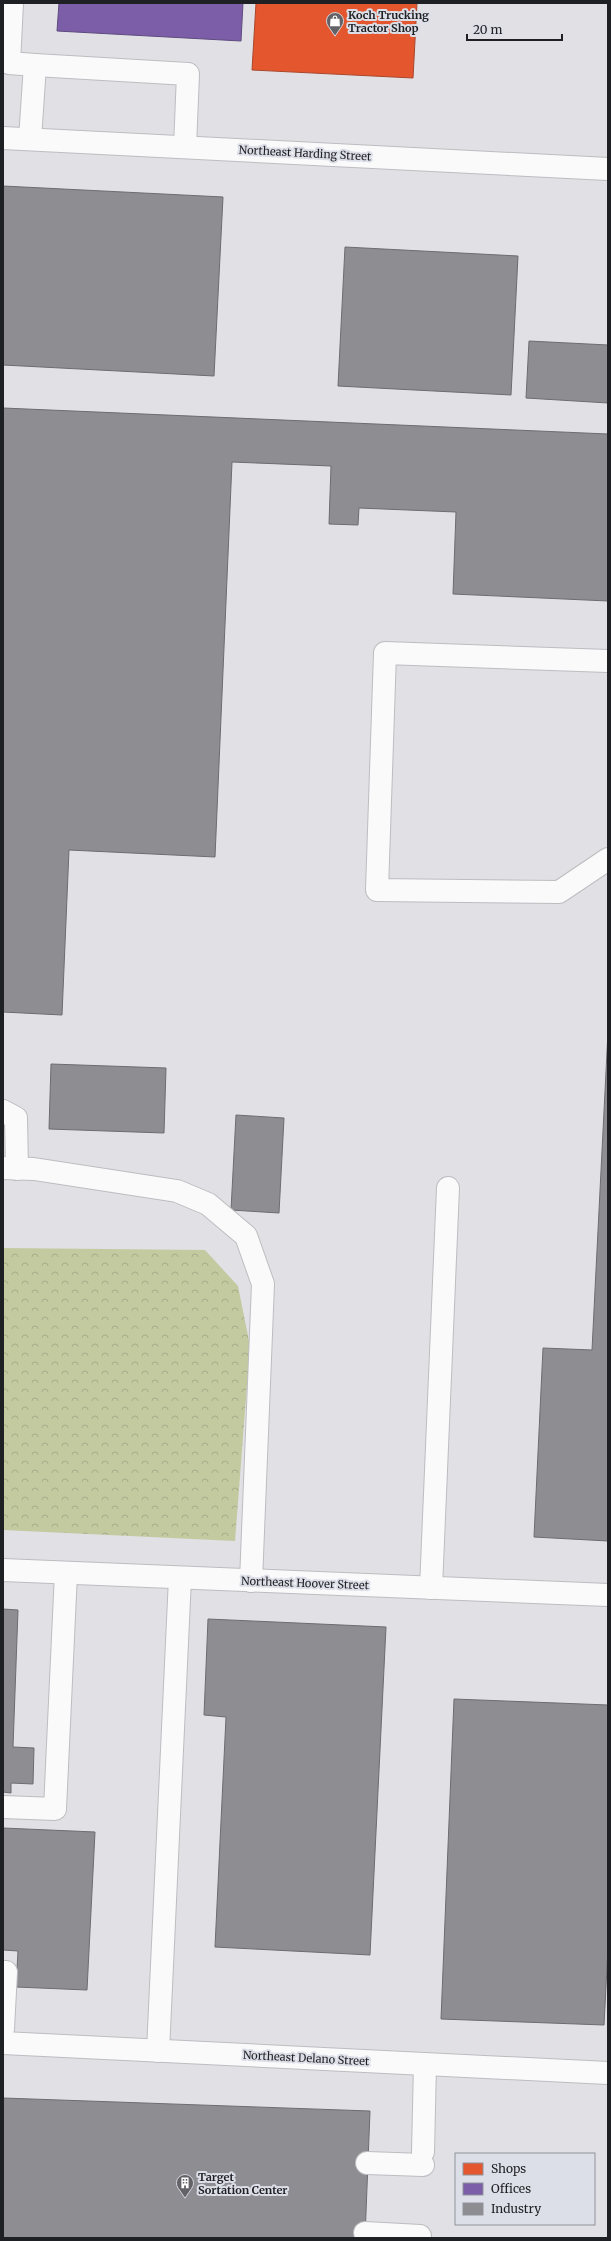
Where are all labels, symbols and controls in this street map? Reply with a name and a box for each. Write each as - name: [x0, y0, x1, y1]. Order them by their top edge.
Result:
- place label: Koch Trucking Tractor Shop: [348, 8, 429, 35]
- shop icon: Koch Trucking Tractor Shop: [325, 11, 345, 36]
- scale bar: [467, 16, 562, 42]
- text: 20 m: [473, 22, 502, 37]
- street label: Northeast Harding Street: [238, 143, 372, 163]
- street label: Northeast Hoover Street: [241, 1574, 370, 1592]
- street label: Northeast Delano Street: [242, 2048, 370, 2068]
- legend: [455, 2153, 595, 2225]
- text: Shops: [491, 2161, 526, 2176]
- place label: Target Sortation Center: [198, 2170, 287, 2197]
- building icon: Target Sortation Center: [175, 2173, 195, 2198]
- text: Offices: [491, 2181, 531, 2196]
- text: Industry: [491, 2201, 541, 2216]

